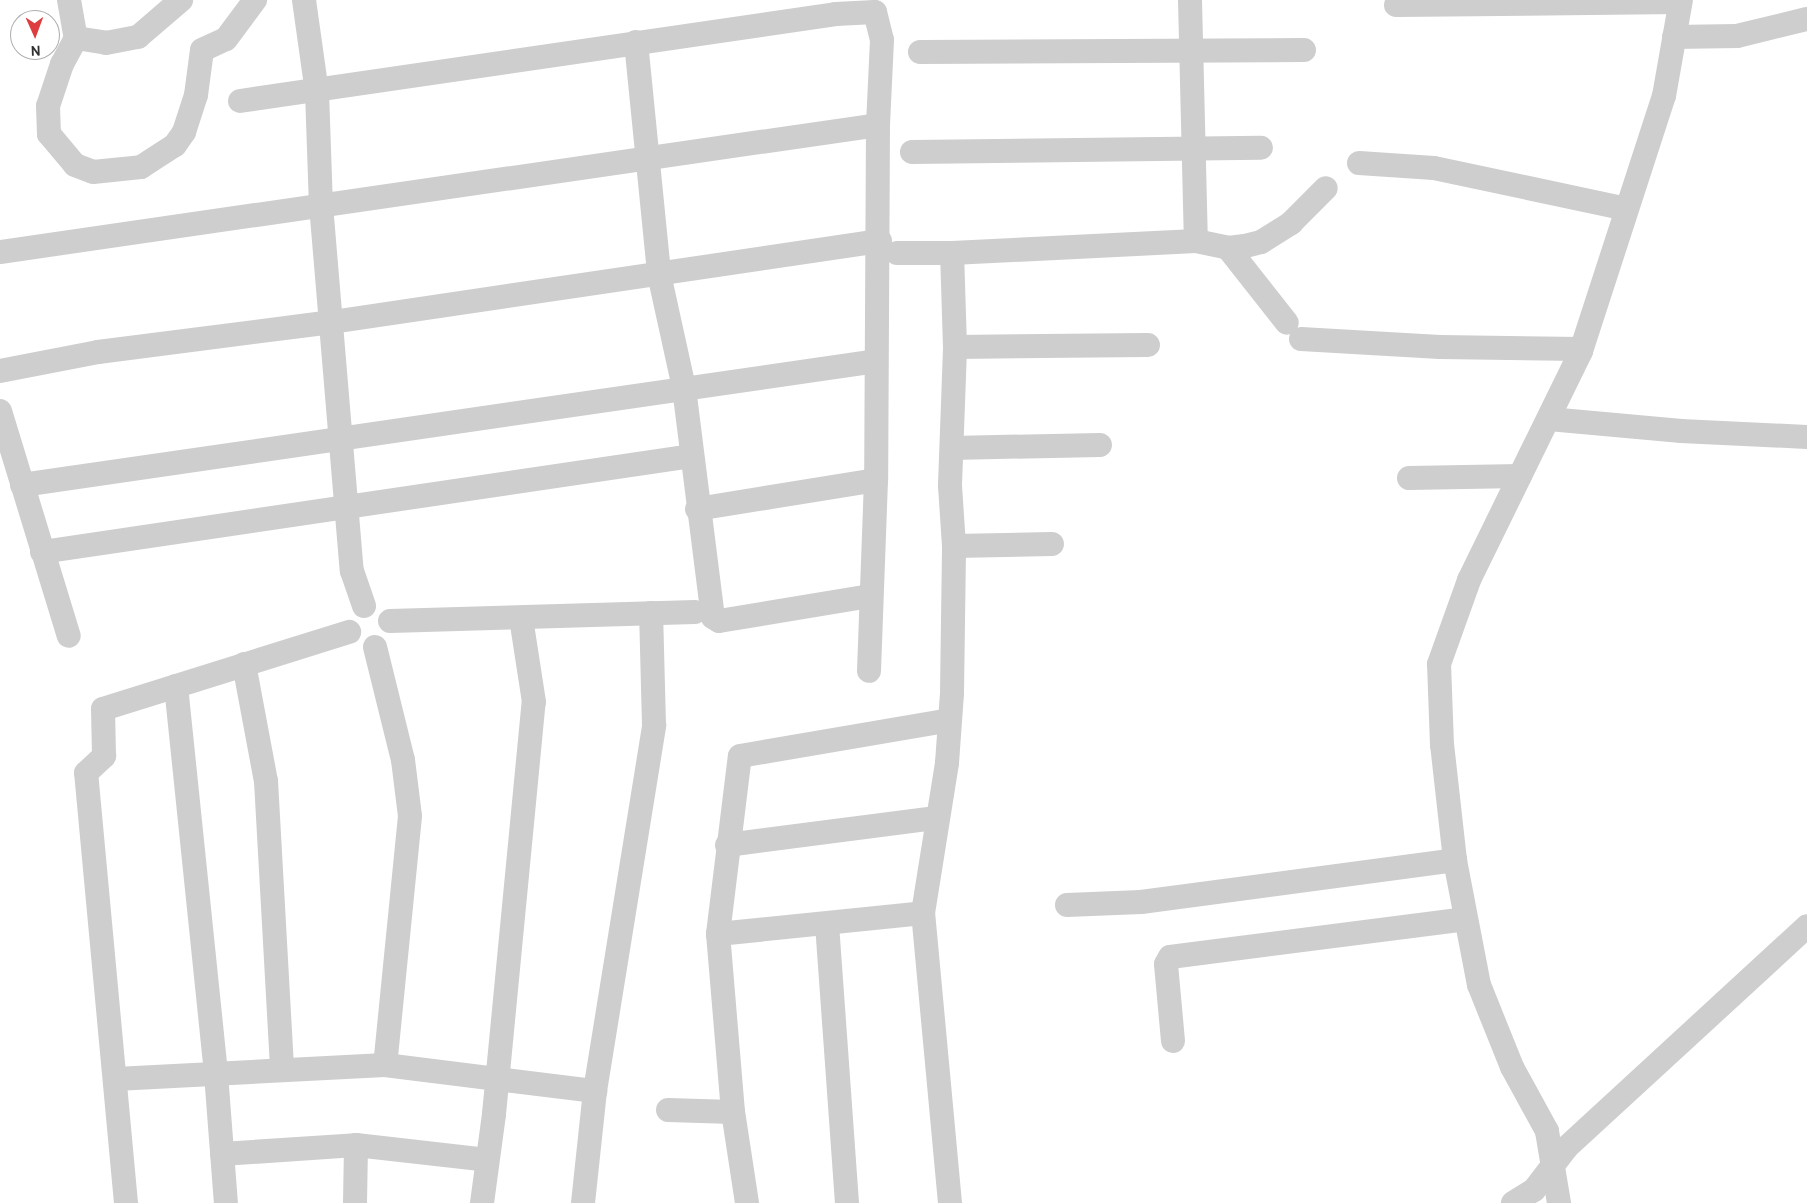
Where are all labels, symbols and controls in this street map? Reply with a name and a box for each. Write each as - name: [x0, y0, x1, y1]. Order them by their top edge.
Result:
- north arrow: [10, 10, 60, 60]
- text: N: [30, 41, 41, 58]

